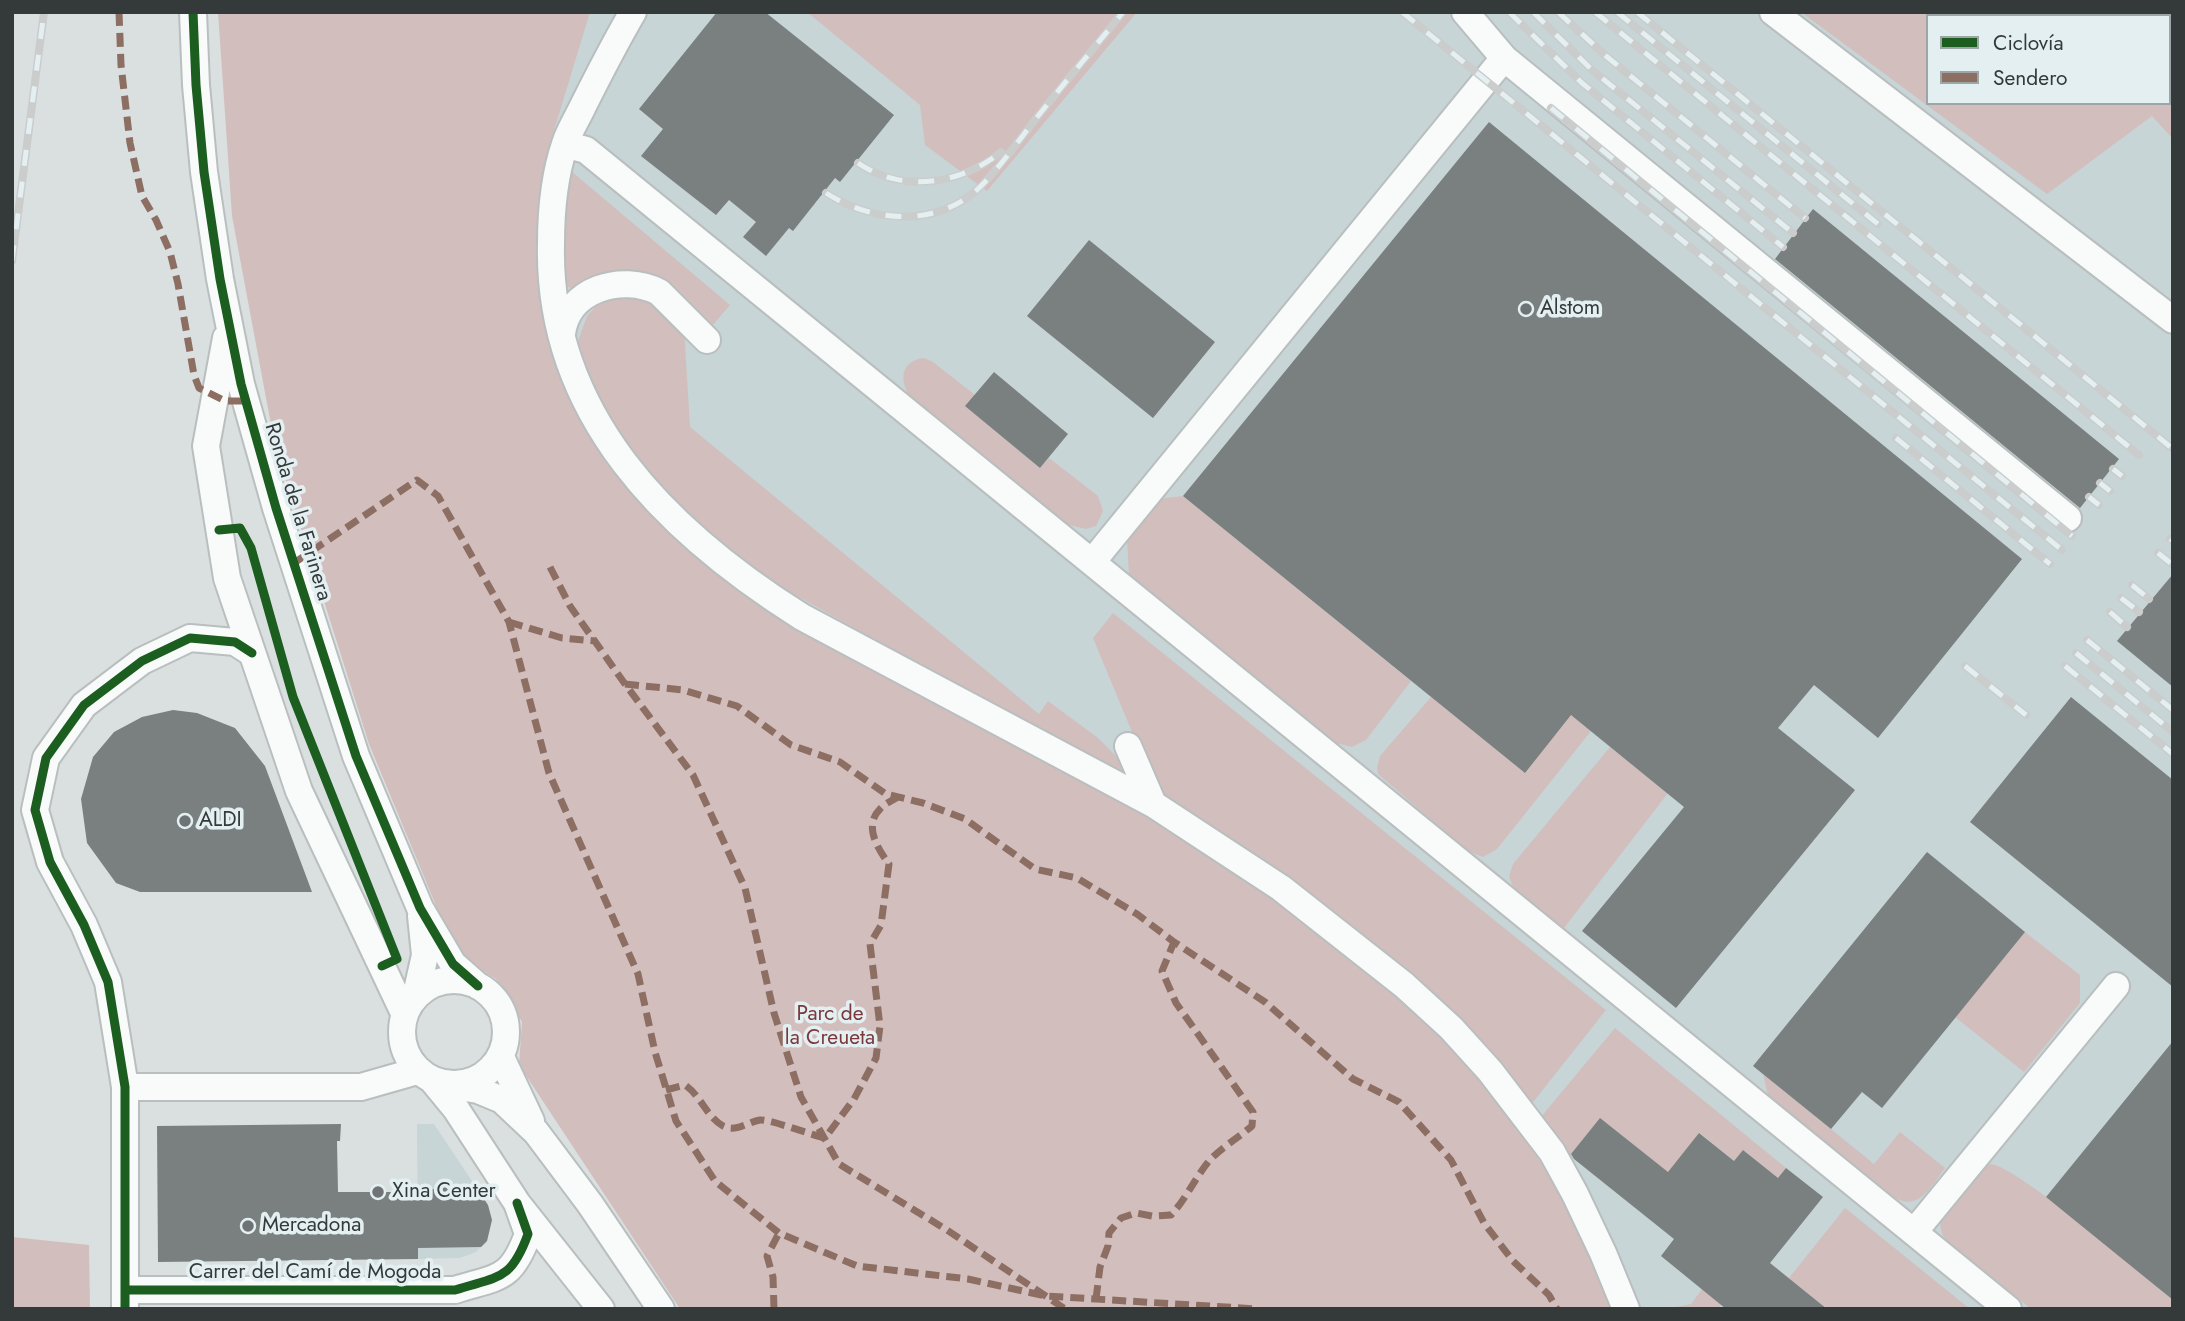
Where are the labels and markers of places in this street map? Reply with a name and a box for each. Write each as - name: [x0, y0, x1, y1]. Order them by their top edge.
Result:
- place label: Alstom: [1540, 296, 1600, 322]
- marker: Alstom: [1518, 301, 1534, 317]
- place label: ALDI: [199, 808, 242, 834]
- marker: ALDI: [177, 813, 193, 829]
- place label: Xina Center: [392, 1179, 496, 1205]
- marker: Xina Center: [370, 1184, 386, 1200]
- place label: Mercadona: [262, 1213, 361, 1239]
- marker: Mercadona: [240, 1218, 256, 1234]

